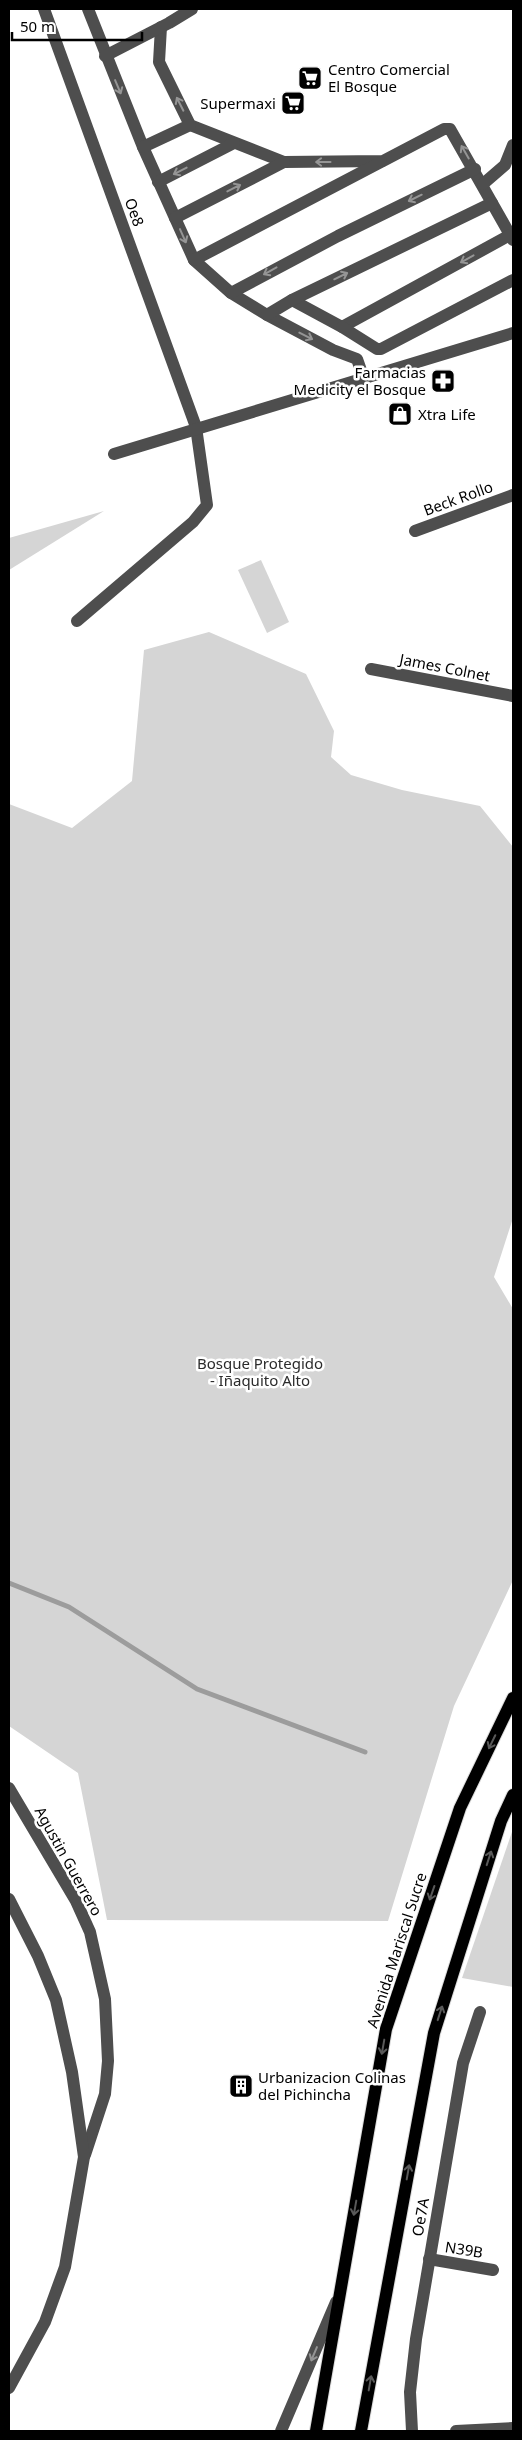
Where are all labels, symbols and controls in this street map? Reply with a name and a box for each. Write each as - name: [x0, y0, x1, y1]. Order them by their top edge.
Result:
- scale bar: [12, 10, 142, 42]
- text: 50 m: [20, 16, 55, 36]
- place label: Centro Comercial El Bosque: [328, 59, 450, 96]
- supermarket icon: Centro Comercial El Bosque: [297, 65, 323, 91]
- one-way arrow: [113, 79, 123, 94]
- supermarket icon: Supermaxi: [280, 90, 306, 116]
- place label: Supermaxi: [200, 93, 276, 113]
- one-way arrow: [175, 97, 185, 112]
- one-way arrow: [459, 145, 469, 159]
- one-way arrow: [315, 157, 331, 167]
- one-way arrow: [173, 167, 188, 176]
- one-way arrow: [226, 183, 241, 193]
- one-way arrow: [408, 194, 423, 203]
- street label: Oe8: [121, 195, 149, 229]
- one-way arrow: [179, 228, 188, 243]
- one-way arrow: [460, 255, 475, 264]
- one-way arrow: [262, 266, 277, 276]
- one-way arrow: [333, 271, 348, 281]
- one-way arrow: [298, 332, 313, 341]
- place label: Farmacias Medicity el Bosque: [294, 362, 426, 399]
- pharmacy icon: Farmacias Medicity el Bosque: [430, 368, 456, 394]
- shop icon: Xtra Life: [387, 401, 413, 427]
- place label: Xtra Life: [418, 404, 476, 424]
- street label: Beck Rollo: [420, 476, 496, 520]
- street label: James Colnet: [396, 648, 492, 686]
- park label: Bosque Protegido - Iñaquito Alto: [197, 1353, 323, 1390]
- one-way arrow: [487, 1734, 496, 1749]
- street label: Agustin Guerrero: [31, 1803, 107, 1919]
- one-way arrow: [485, 1850, 494, 1866]
- street label: Avenida Mariscal Sucre: [361, 1870, 431, 2030]
- one-way arrow: [426, 1884, 436, 1900]
- one-way arrow: [436, 2005, 445, 2021]
- one-way arrow: [377, 2039, 387, 2055]
- place label: Urbanizacion Colinas del Pichincha: [258, 2067, 406, 2104]
- building icon: Urbanizacion Colinas del Pichincha: [228, 2073, 254, 2099]
- one-way arrow: [404, 2164, 414, 2180]
- street label: Oe7A: [407, 2196, 433, 2238]
- one-way arrow: [350, 2199, 360, 2215]
- street label: N39B: [444, 2236, 484, 2262]
- one-way arrow: [308, 2346, 318, 2361]
- one-way arrow: [365, 2376, 375, 2392]

